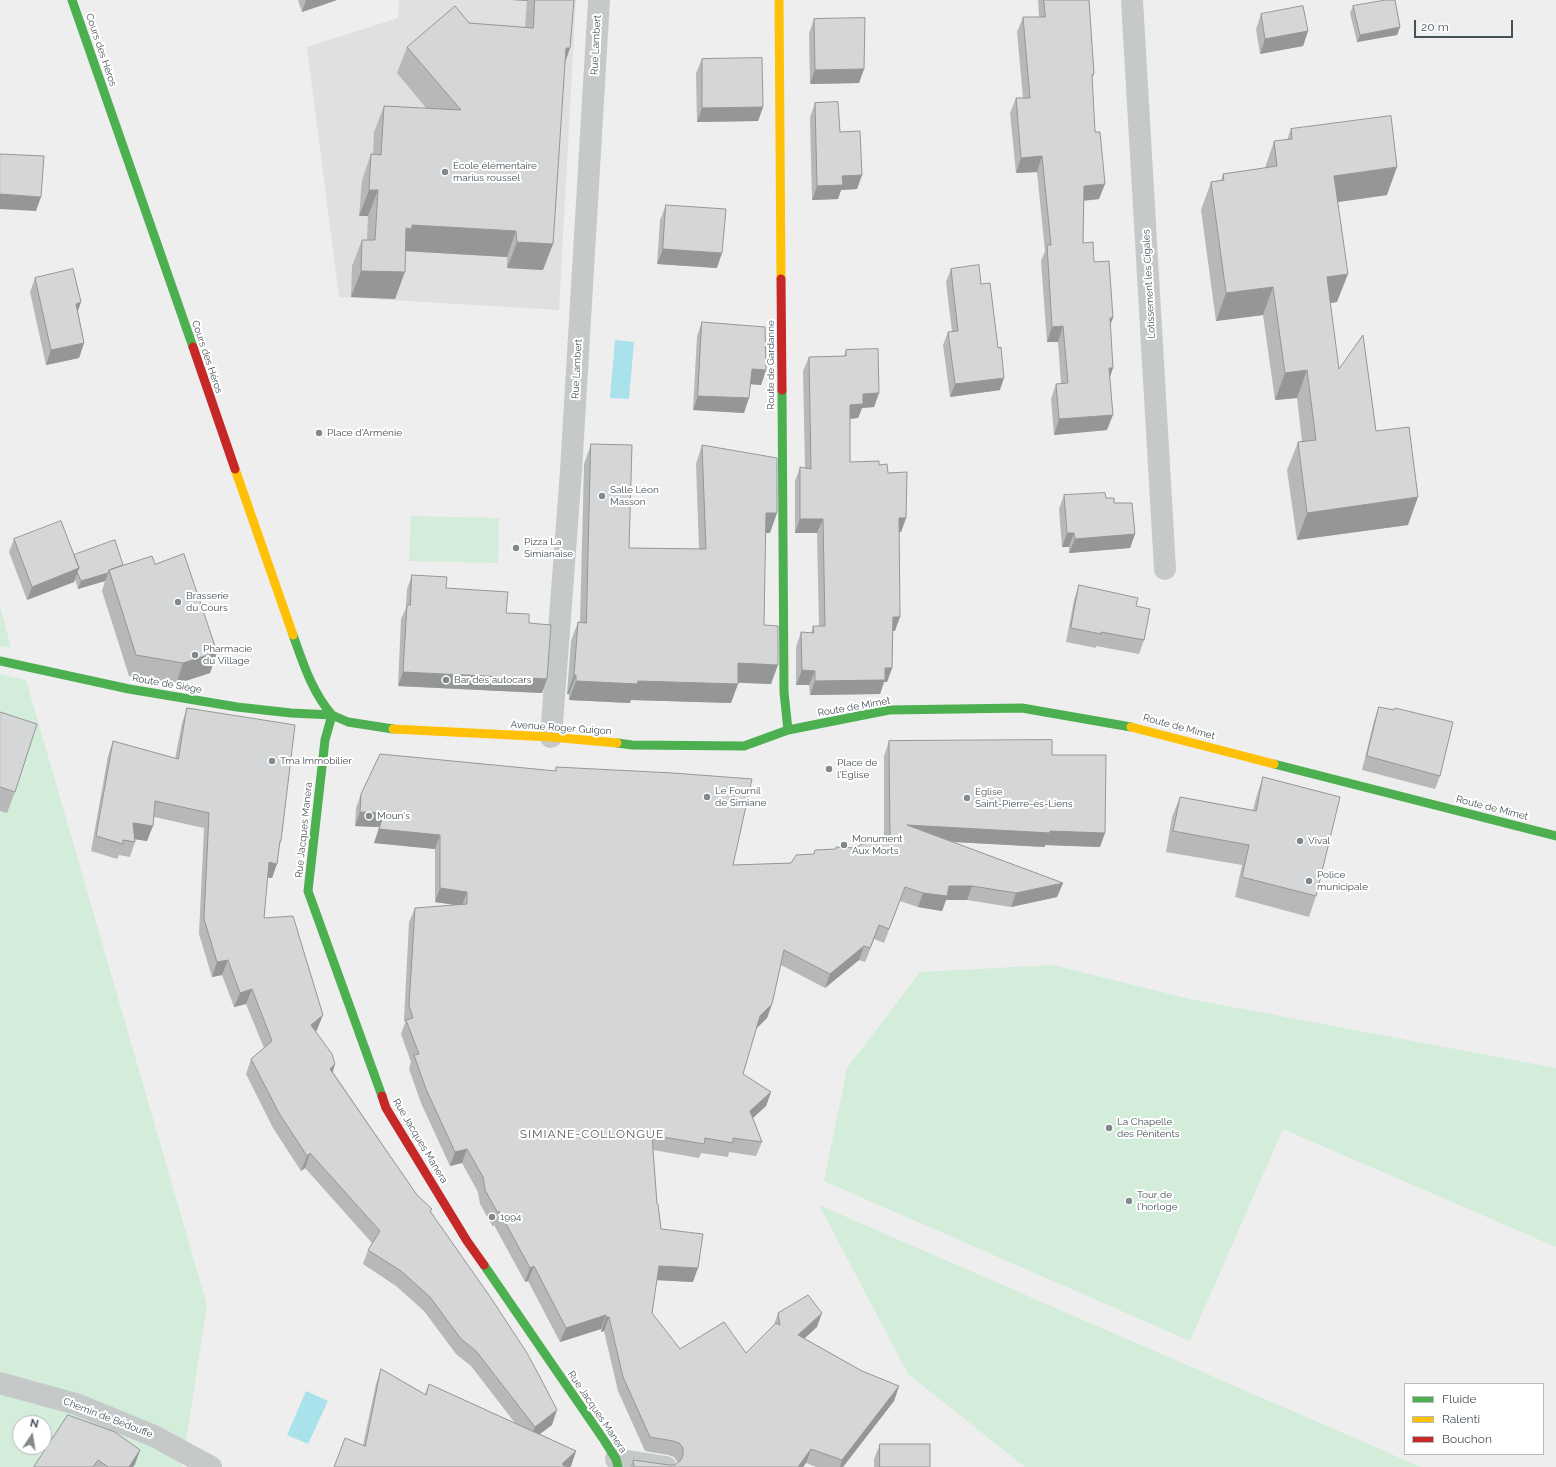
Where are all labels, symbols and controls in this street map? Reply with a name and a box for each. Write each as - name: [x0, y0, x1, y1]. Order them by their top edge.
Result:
- street label: Cours des Héros: [83, 12, 119, 88]
- scale bar: [1416, 12, 1515, 38]
- street label: Rue Lambert: [588, 15, 604, 75]
- text: 20 m: [1421, 20, 1449, 34]
- place label: École élémentaire marius roussel: [453, 160, 537, 184]
- marker: École élémentaire marius roussel: [440, 167, 450, 177]
- street label: Lotissement les Cigales: [1140, 229, 1158, 339]
- street label: Cours des Héros: [189, 319, 225, 395]
- street label: Route de Gardanne: [765, 320, 777, 410]
- street label: Rue Lambert: [569, 339, 585, 399]
- place label: Place d'Arménie: [327, 427, 402, 439]
- marker: Place d'Arménie: [314, 428, 324, 438]
- place label: Salle Léon Masson: [610, 484, 659, 508]
- marker: Salle Léon Masson: [597, 491, 607, 501]
- place label: Pizza La Simianaise: [524, 536, 573, 560]
- marker: Pizza La Simianaise: [511, 543, 521, 553]
- place label: Brasserie du Cours: [186, 590, 229, 614]
- marker: Brasserie du Cours: [173, 597, 183, 607]
- place label: Pharmacie du Village: [203, 643, 252, 666]
- marker: Pharmacie du Village: [190, 650, 200, 660]
- street label: Route de Siège: [131, 672, 203, 696]
- place label: Bar des autocars: [454, 674, 532, 686]
- marker: Bar des autocars: [441, 675, 451, 685]
- street label: Route de Mimet: [817, 695, 891, 719]
- street label: Route de Mimet: [1142, 712, 1216, 742]
- street label: Avenue Roger Guigon: [510, 718, 612, 738]
- place label: Tma Immobilier: [280, 755, 352, 767]
- marker: Tma Immobilier: [267, 756, 277, 766]
- place label: Place de l'Église: [837, 757, 877, 780]
- marker: Place de l'Église: [824, 764, 834, 774]
- street label: Rue Jacques Manera: [293, 781, 315, 879]
- place label: Le Fournil de Simiane: [715, 785, 766, 808]
- place label: Église Saint-Pierre-ès-Liens: [975, 786, 1073, 810]
- marker: Le Fournil de Simiane: [702, 792, 712, 802]
- marker: Église Saint-Pierre-ès-Liens: [962, 793, 972, 803]
- street label: Route de Mimet: [1455, 793, 1529, 823]
- place label: Moun's: [377, 810, 410, 822]
- marker: Moun's: [364, 811, 374, 821]
- place label: Monument Aux Morts: [852, 833, 903, 856]
- place label: Vival: [1308, 835, 1330, 847]
- marker: Vival: [1295, 836, 1305, 846]
- marker: Monument Aux Morts: [839, 840, 849, 850]
- place label: Police municipale: [1317, 869, 1368, 892]
- marker: Police municipale: [1304, 876, 1314, 886]
- street label: Rue Jacques Manera: [390, 1097, 450, 1185]
- place label: La Chapelle des Pénitents: [1117, 1116, 1180, 1140]
- marker: La Chapelle des Pénitents: [1104, 1123, 1114, 1133]
- district label: SIMIANE-COLLONGUE: [520, 1127, 664, 1141]
- place label: Tour de l'horloge: [1137, 1189, 1178, 1212]
- marker: Tour de l'horloge: [1124, 1196, 1134, 1206]
- place label: 1994: [500, 1211, 521, 1223]
- marker: 1994: [487, 1212, 497, 1222]
- street label: Rue Jacques Manera: [565, 1369, 629, 1455]
- legend: [1404, 1383, 1544, 1455]
- text: Fluide: [1442, 1392, 1477, 1406]
- street label: Chemin de Bédouffe: [61, 1395, 155, 1441]
- text: Ralenti: [1442, 1412, 1480, 1426]
- north arrow: [12, 1415, 52, 1455]
- text: N: [29, 1417, 40, 1431]
- text: Bouchon: [1442, 1432, 1492, 1446]

